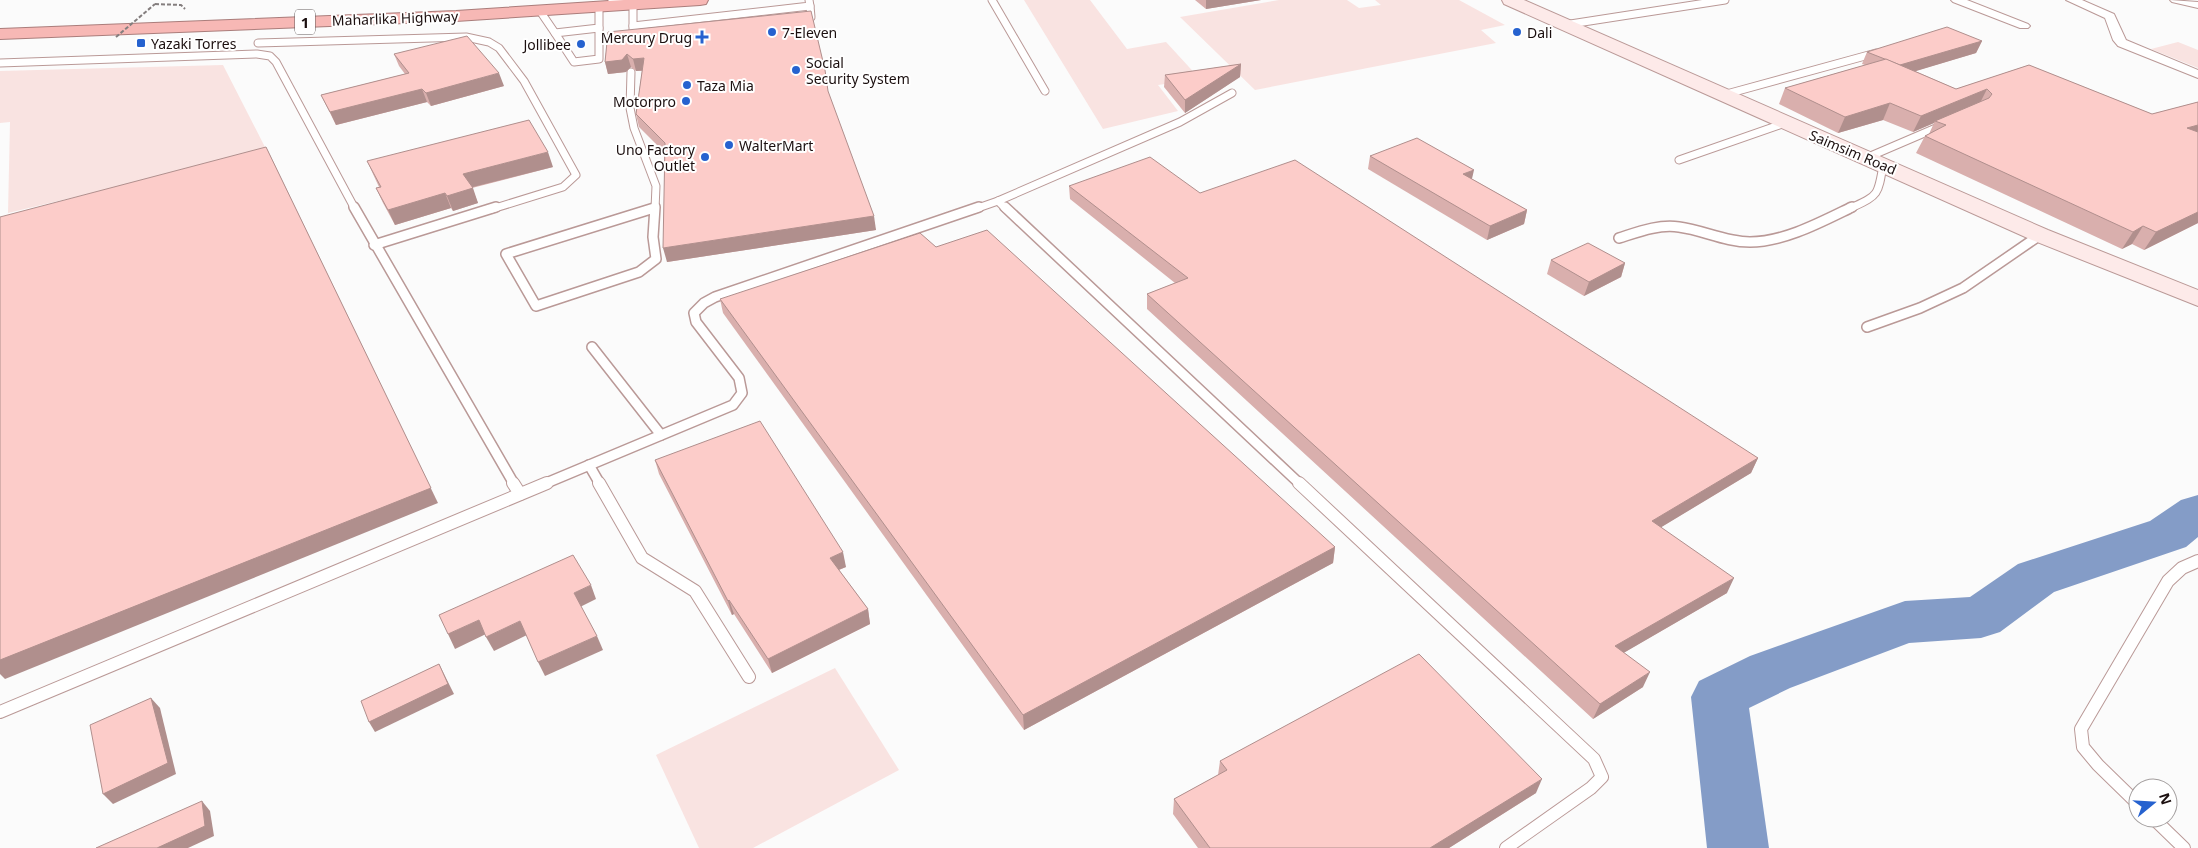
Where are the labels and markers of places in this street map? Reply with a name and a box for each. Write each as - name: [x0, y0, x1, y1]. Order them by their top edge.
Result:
- place label: 7-Eleven: [782, 23, 837, 42]
- place label: Dali: [1527, 23, 1552, 42]
- marker: 7-Eleven: [766, 26, 778, 38]
- marker: Dali: [1511, 26, 1523, 38]
- place label: Mercury Drug: [601, 28, 692, 47]
- marker: Mercury Drug: [696, 31, 708, 43]
- place label: Yazaki Torres: [151, 34, 237, 53]
- place label: Jollibee: [521, 35, 571, 54]
- marker: Yazaki Torres: [135, 37, 147, 49]
- marker: Jollibee: [575, 38, 587, 50]
- place label: Social Security System: [806, 53, 910, 88]
- marker: Social Security System: [790, 64, 802, 76]
- place label: Taza Mia: [697, 76, 754, 95]
- marker: Taza Mia: [681, 79, 693, 91]
- place label: Motorpro: [613, 92, 676, 111]
- marker: Motorpro: [680, 95, 692, 107]
- place label: WalterMart: [739, 136, 813, 155]
- marker: WalterMart: [723, 139, 735, 151]
- place label: Uno Factory Outlet: [616, 140, 696, 175]
- marker: Uno Factory Outlet: [699, 151, 711, 163]

